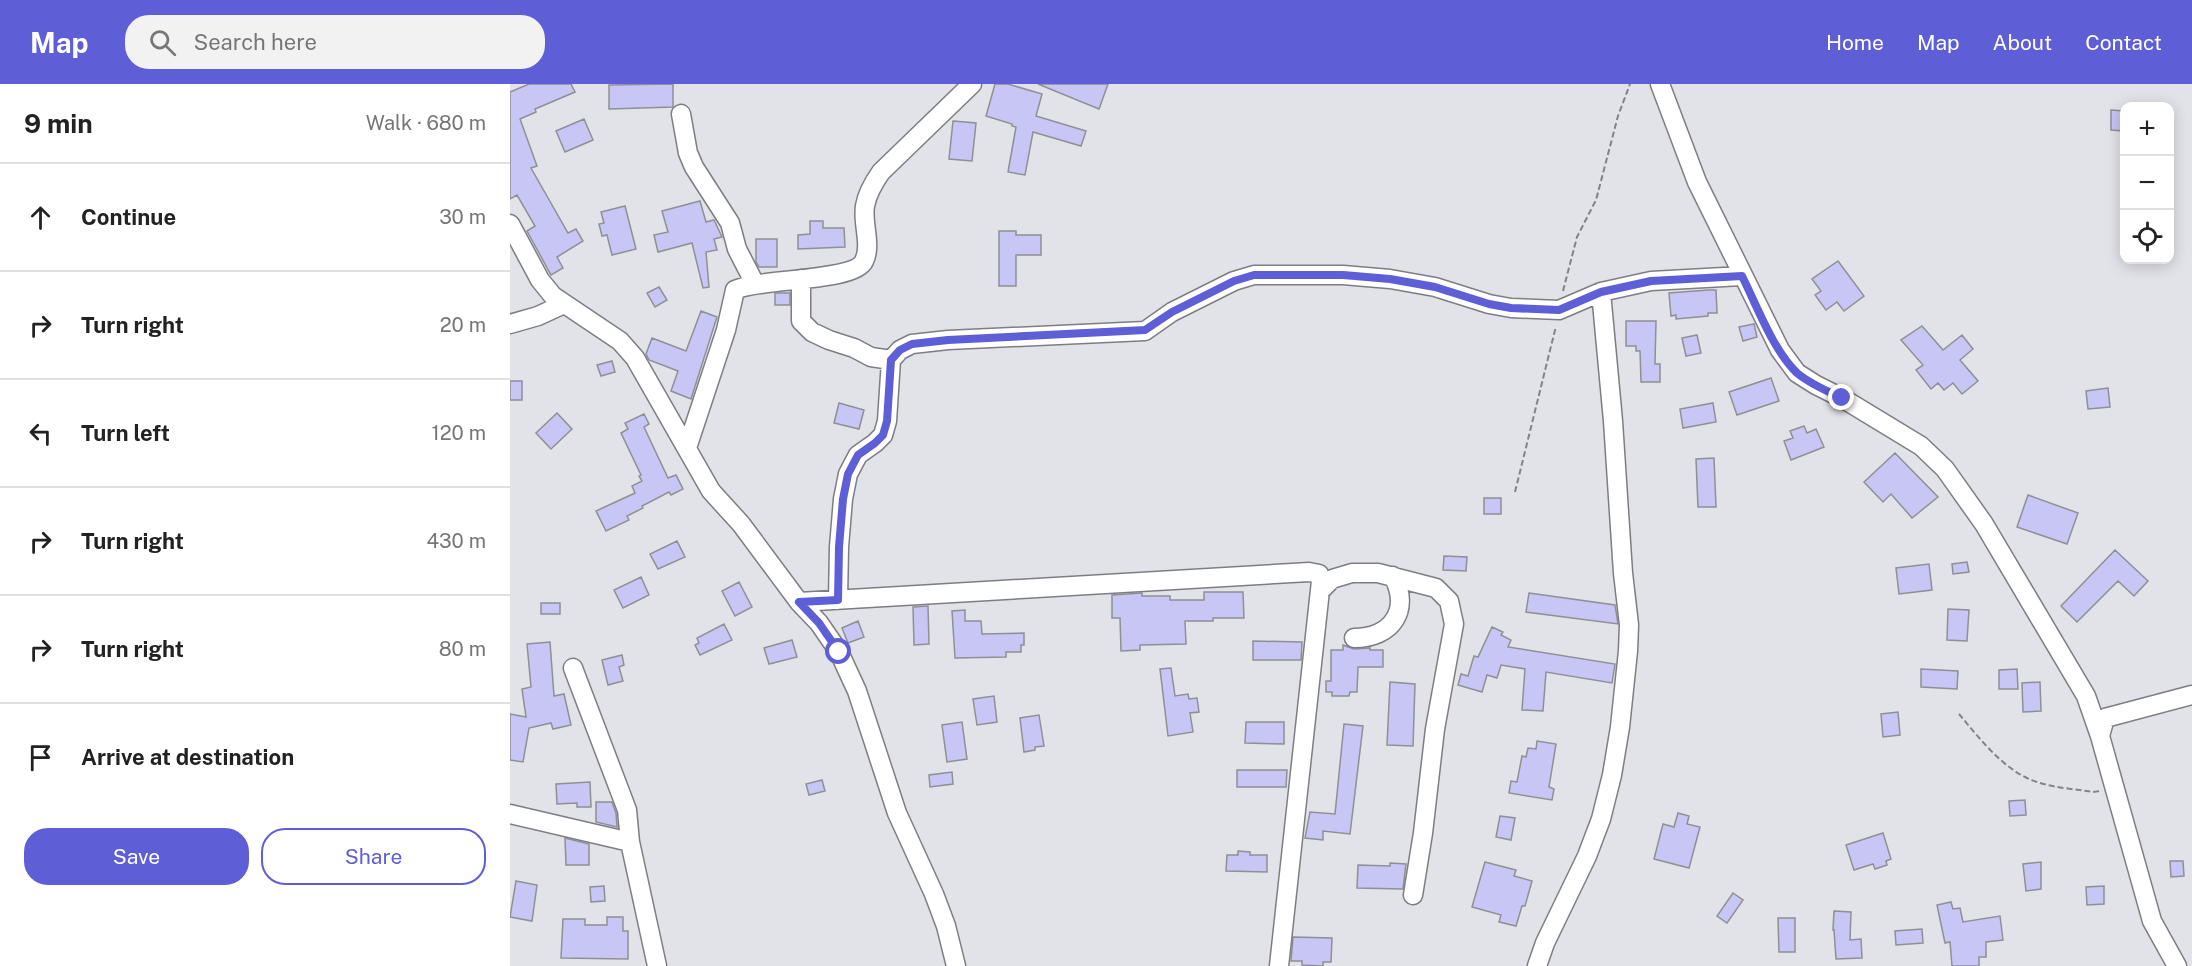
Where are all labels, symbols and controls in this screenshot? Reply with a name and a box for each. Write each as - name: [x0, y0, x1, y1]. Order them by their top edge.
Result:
- search box: [125, 15, 545, 69]
- text: Map: [30, 26, 89, 59]
- icon: search: [146, 26, 179, 59]
- text: Search here: [194, 29, 317, 55]
- text: Home: [1826, 30, 1884, 55]
- text: Map: [1917, 30, 1960, 55]
- text: About: [1993, 30, 2052, 55]
- text: Contact: [2085, 30, 2162, 55]
- map controls: [2120, 102, 2174, 264]
- button: +: [2120, 102, 2174, 156]
- text: 9 min: [24, 108, 93, 139]
- text: Walk · 680 m: [366, 111, 486, 135]
- button: −: [2120, 156, 2174, 210]
- icon: ahead: [24, 201, 57, 234]
- text: Continue: [81, 204, 176, 230]
- text: 30 m: [439, 205, 486, 229]
- button: locate: [2120, 210, 2174, 264]
- icon: right: [24, 309, 57, 342]
- text: Turn right: [81, 312, 184, 338]
- text: 20 m: [440, 313, 486, 337]
- route end: [1828, 384, 1854, 410]
- icon: left: [24, 417, 57, 450]
- text: Turn left: [81, 420, 170, 446]
- text: 120 m: [432, 421, 486, 445]
- icon: right: [24, 525, 57, 558]
- text: Turn right: [81, 528, 184, 554]
- text: 430 m: [427, 529, 486, 553]
- icon: right: [24, 633, 57, 666]
- text: Turn right: [81, 636, 184, 662]
- text: 80 m: [439, 637, 486, 661]
- route start: [825, 638, 851, 664]
- icon: arrive: [24, 741, 57, 774]
- text: Arrive at destination: [81, 744, 294, 770]
- button: Save: [24, 828, 249, 885]
- button: Share: [261, 828, 486, 885]

